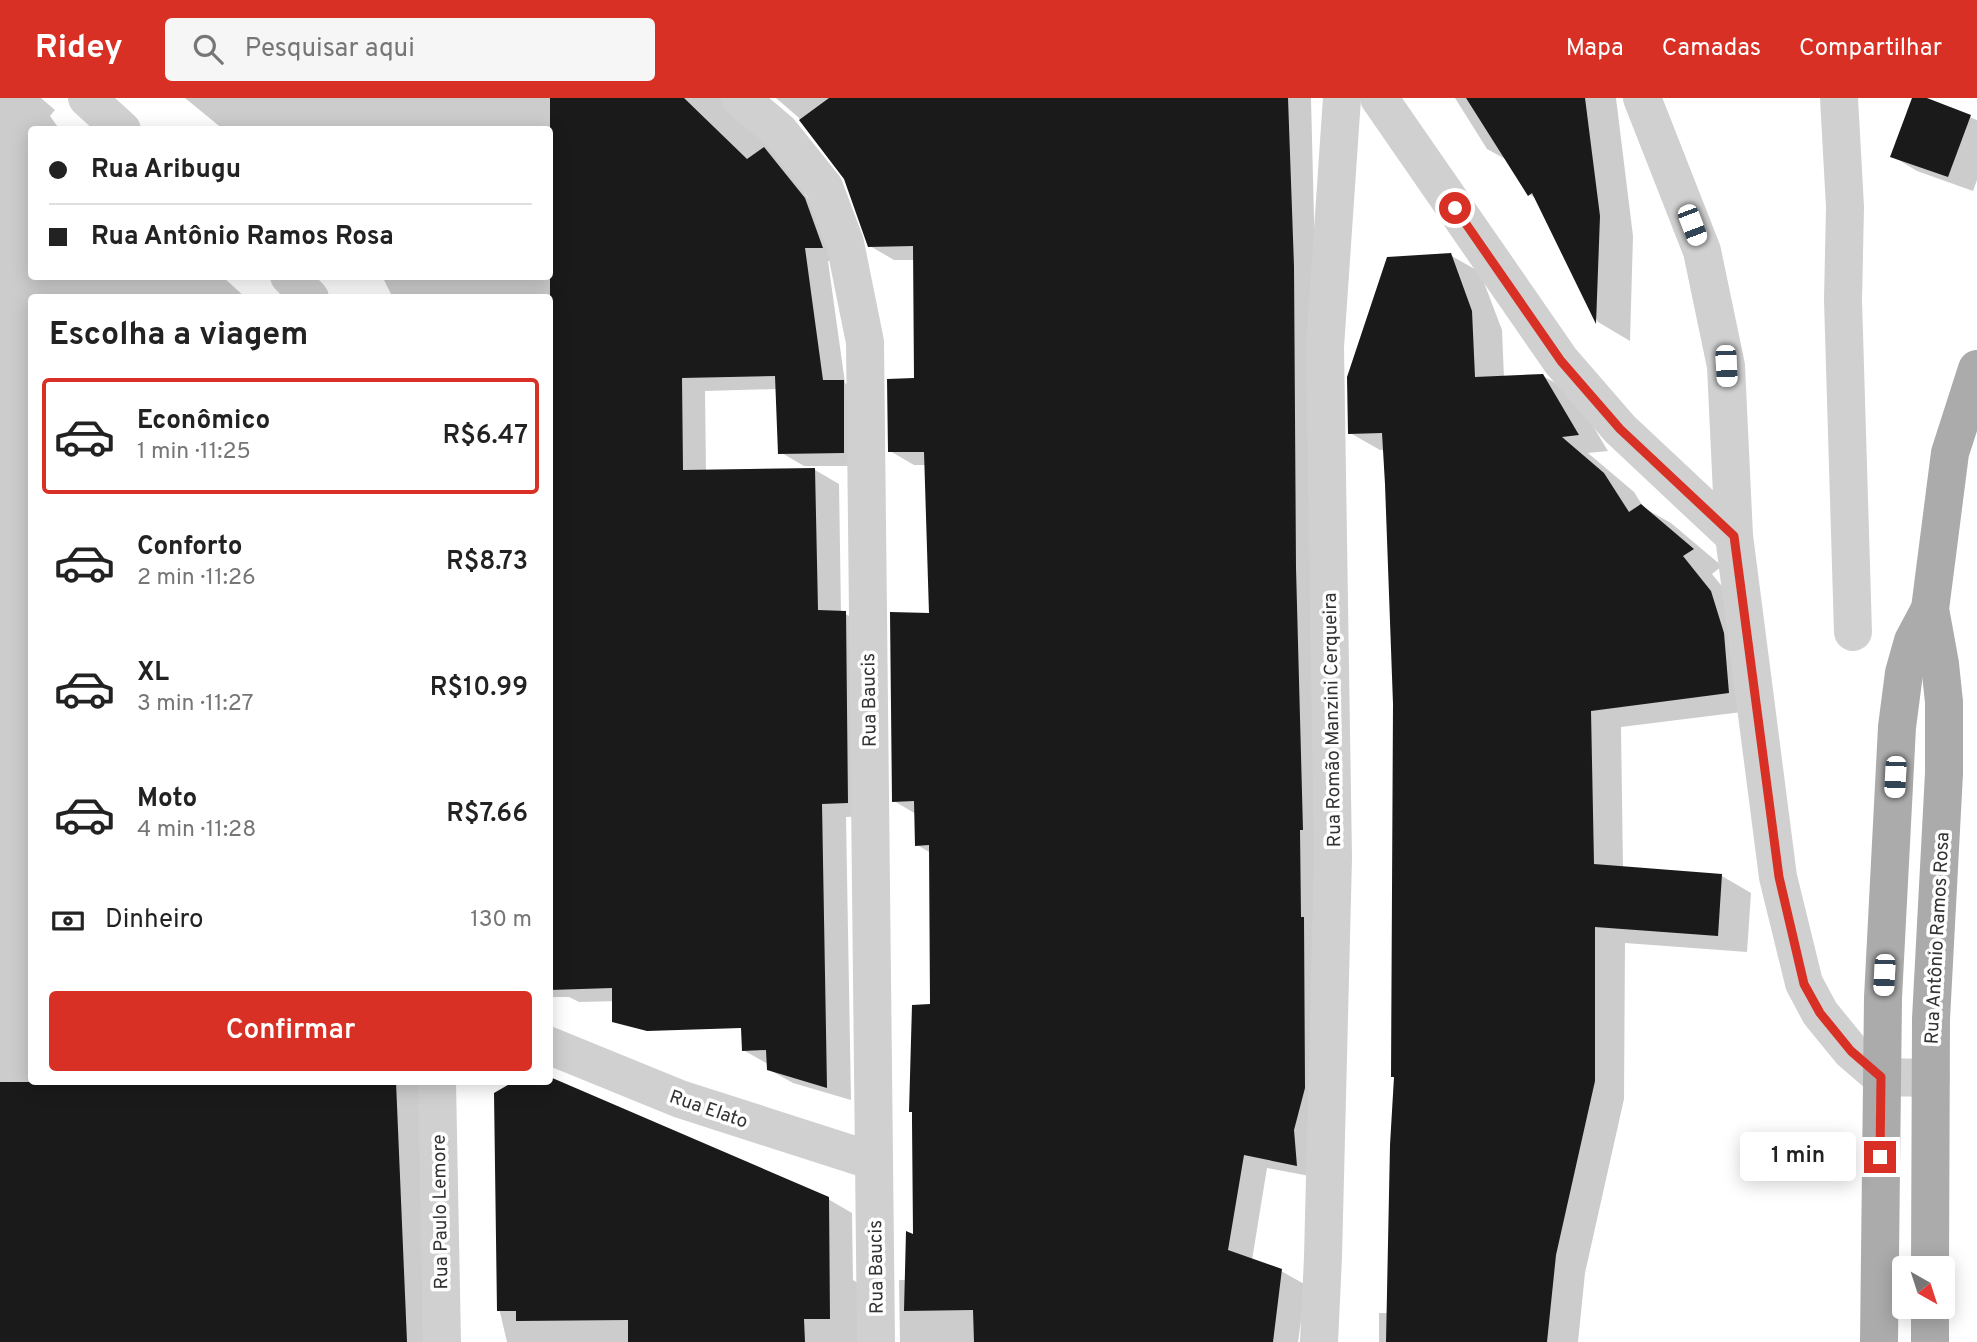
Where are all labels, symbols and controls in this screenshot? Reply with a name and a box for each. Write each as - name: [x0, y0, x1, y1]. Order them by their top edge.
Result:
- search box: [165, 18, 655, 81]
- text: Ridey: [35, 28, 123, 70]
- icon: search: [189, 30, 227, 68]
- text: Pesquisar aqui: [245, 33, 415, 66]
- text: Mapa: [1566, 34, 1624, 64]
- text: Camadas: [1662, 34, 1761, 64]
- text: Compartilhar: [1799, 34, 1942, 64]
- text: Rua Aribugu: [91, 154, 241, 187]
- route start: [1439, 192, 1471, 224]
- car: [1675, 202, 1710, 248]
- text: Rua Antônio Ramos Rosa: [91, 221, 394, 254]
- text: Escolha a viagem: [49, 316, 308, 356]
- car: [1715, 344, 1738, 388]
- icon: car: [53, 405, 116, 468]
- text: Econômico: [137, 405, 270, 438]
- text: R$6.47: [442, 420, 528, 453]
- text: 1 min · 11:25: [137, 438, 251, 467]
- icon: car: [53, 531, 116, 594]
- text: Conforto: [137, 531, 243, 564]
- text: R$8.73: [446, 546, 528, 579]
- text: 2 min · 11:26: [137, 564, 256, 593]
- street label: Rua Romão Manzini Cerqueira: [1319, 592, 1347, 847]
- street label: Rua Baucis: [857, 653, 883, 747]
- icon: car: [53, 657, 116, 720]
- text: XL: [137, 657, 169, 690]
- text: R$10.99: [430, 672, 528, 705]
- text: 3 min · 11:27: [137, 690, 254, 719]
- car: [1884, 755, 1907, 799]
- icon: car: [53, 783, 116, 846]
- text: Moto: [137, 783, 197, 816]
- text: R$7.66: [446, 798, 528, 831]
- text: 4 min · 11:28: [137, 816, 256, 845]
- street label: Rua Antônio Ramos Rosa: [1920, 831, 1956, 1045]
- icon: cash: [49, 902, 87, 940]
- text: Dinheiro: [105, 904, 204, 937]
- text: 130 m: [470, 906, 532, 935]
- car: [1873, 953, 1896, 997]
- button: Confirmar: [49, 991, 532, 1071]
- street label: Rua Elato: [666, 1085, 751, 1134]
- callout: 1 min: [1740, 1132, 1856, 1182]
- street label: Rua Paulo Lemore: [428, 1134, 454, 1290]
- route end: [1864, 1141, 1896, 1173]
- text: 1 min: [1771, 1142, 1825, 1171]
- street label: Rua Baucis: [864, 1220, 890, 1314]
- north arrow: [1892, 1256, 1955, 1320]
- map controls: [1892, 1256, 1955, 1319]

